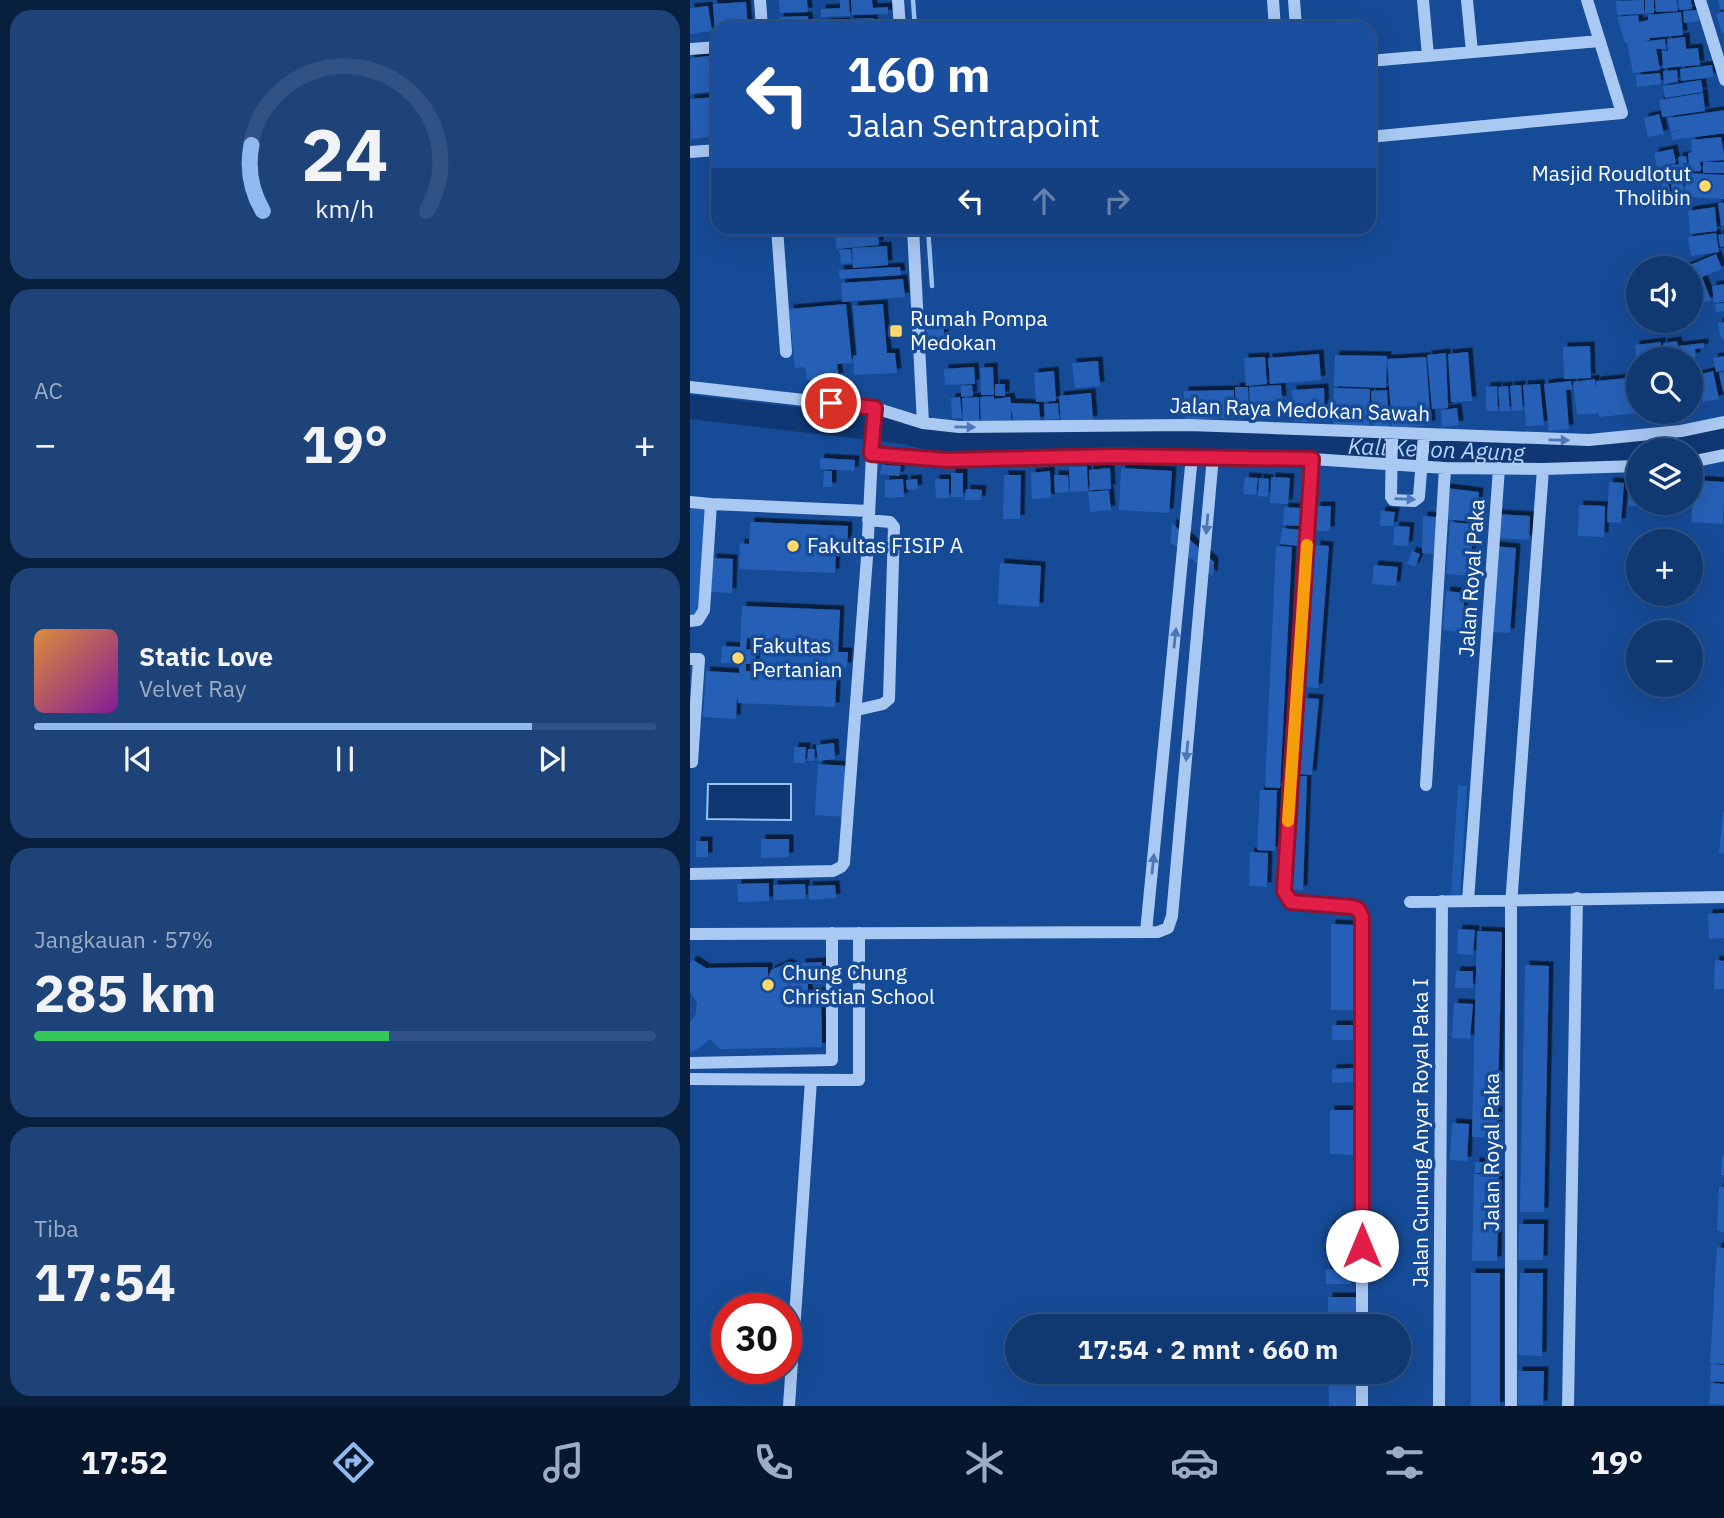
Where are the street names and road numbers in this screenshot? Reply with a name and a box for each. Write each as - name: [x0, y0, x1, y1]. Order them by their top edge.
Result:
- street label: Jalan Raya Medokan Sawah: [1169, 390, 1431, 428]
- street label: Jalan Royal Paka: [1452, 498, 1490, 658]
- street label: Jalan Gunung Anyar Royal Paka I: [1406, 978, 1434, 1288]
- street label: Jalan Royal Paka: [1477, 1073, 1505, 1231]

